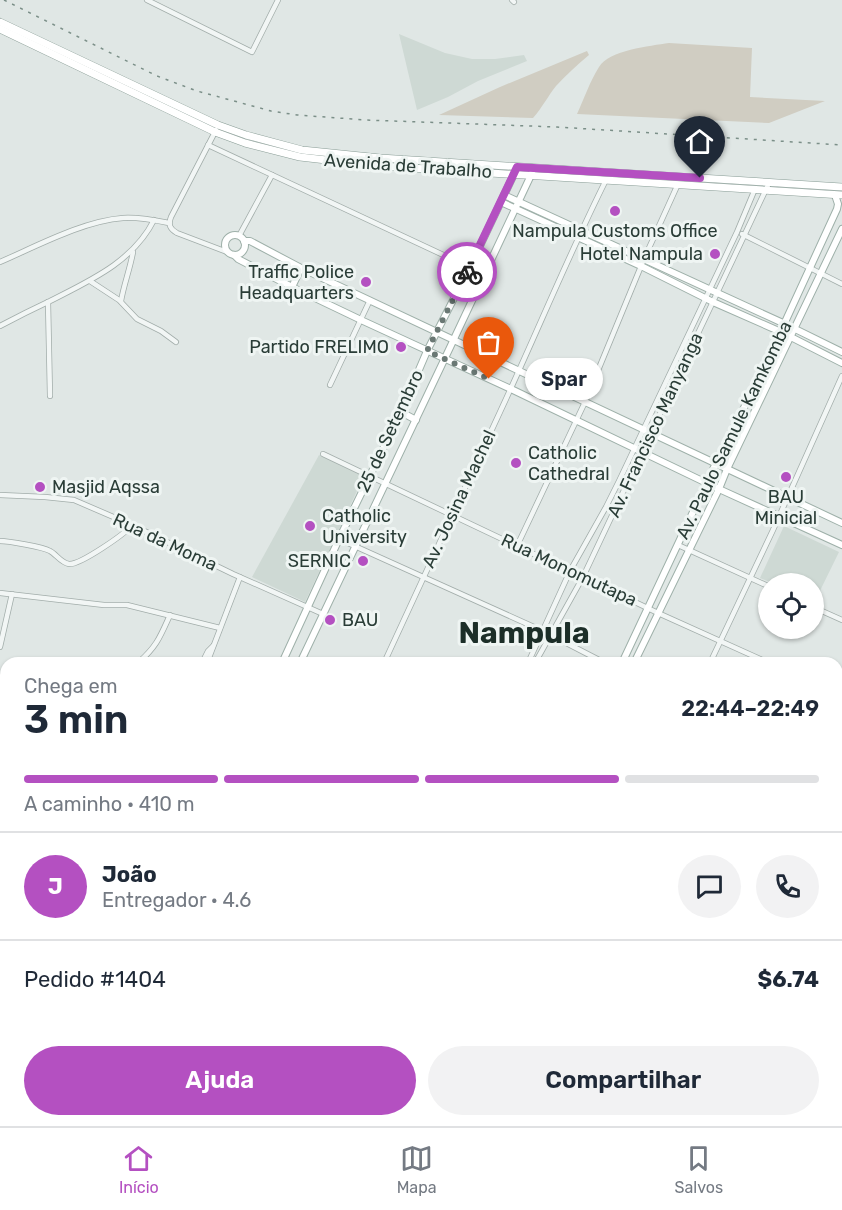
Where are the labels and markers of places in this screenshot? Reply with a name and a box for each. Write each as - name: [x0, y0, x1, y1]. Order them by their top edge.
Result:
- pin: [674, 116, 725, 178]
- marker: Nampula Customs Office: [608, 204, 622, 218]
- place label: Nampula Customs Office: [512, 220, 718, 242]
- place label: Hotel Nampula: [580, 243, 703, 265]
- marker: Hotel Nampula: [708, 247, 722, 261]
- place label: Traffic Police Headquarters: [239, 261, 354, 304]
- marker: Traffic Police Headquarters: [359, 275, 373, 289]
- pin: [463, 317, 514, 379]
- place label: Partido FRELIMO: [249, 336, 389, 358]
- marker: Partido FRELIMO: [394, 340, 408, 354]
- callout: Spar: [525, 358, 603, 400]
- place label: Catholic Cathedral: [528, 442, 610, 485]
- marker: Catholic Cathedral: [509, 456, 523, 470]
- marker: BAU Minicial: [779, 470, 793, 484]
- place label: Masjid Aqssa: [52, 476, 160, 498]
- marker: Masjid Aqssa: [33, 480, 47, 494]
- place label: BAU Minicial: [755, 486, 817, 529]
- place label: Catholic University: [322, 505, 407, 548]
- marker: Catholic University: [303, 519, 317, 533]
- place label: SERNIC: [288, 550, 351, 572]
- marker: SERNIC: [356, 554, 370, 568]
- place label: BAU: [342, 609, 378, 631]
- marker: BAU: [323, 613, 337, 627]

